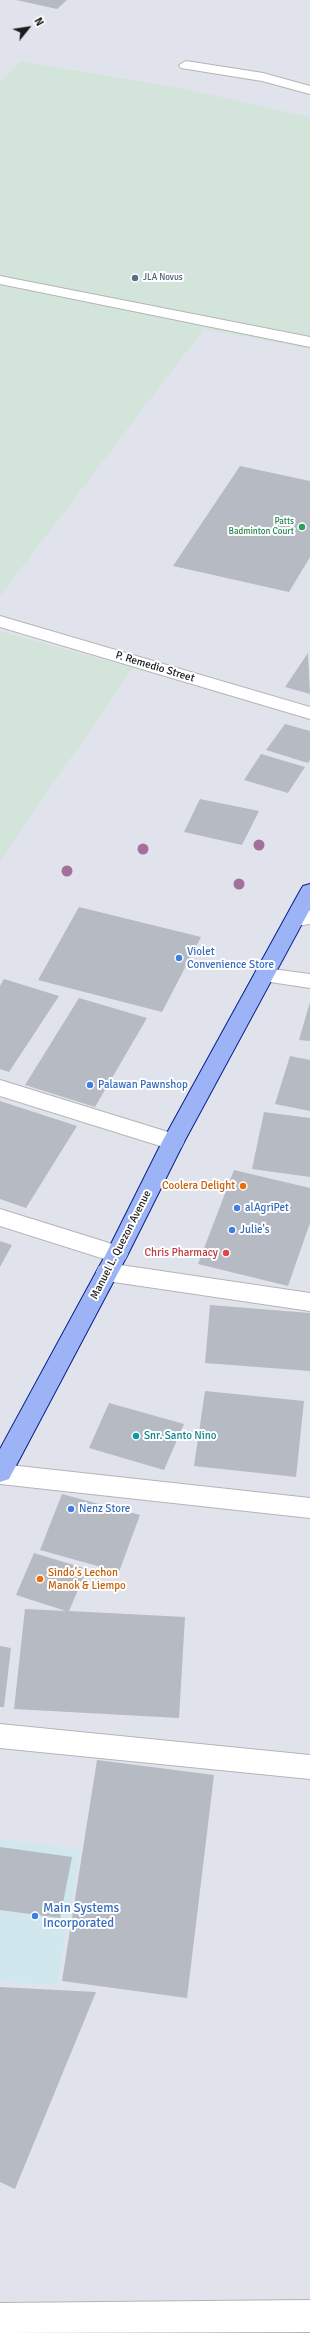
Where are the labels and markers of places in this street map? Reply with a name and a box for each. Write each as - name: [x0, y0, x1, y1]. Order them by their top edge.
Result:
- marker: JLA Novus: [130, 273, 140, 283]
- place label: JLA Novus: [143, 273, 183, 283]
- place label: Patts Badminton Court: [228, 517, 294, 538]
- marker: Patts Badminton Court: [297, 522, 307, 532]
- place label: Violet Convenience Store: [187, 945, 274, 971]
- marker: Violet Convenience Store: [174, 953, 184, 963]
- place label: Palawan Pawnshop: [98, 1078, 188, 1092]
- marker: Palawan Pawnshop: [85, 1080, 95, 1090]
- place label: Coolera Delight: [162, 1179, 235, 1193]
- marker: Coolera Delight: [238, 1181, 248, 1191]
- place label: alAgriPet: [245, 1201, 289, 1215]
- marker: alAgriPet: [232, 1203, 242, 1213]
- place label: Julie's: [240, 1223, 270, 1237]
- marker: Julie's: [227, 1225, 237, 1235]
- place label: Chris Pharmacy: [144, 1246, 218, 1260]
- marker: Chris Pharmacy: [221, 1248, 231, 1258]
- place label: Snr. Santo Nino: [144, 1429, 216, 1443]
- marker: Snr. Santo Nino: [131, 1431, 141, 1441]
- place label: Nenz Store: [79, 1502, 130, 1516]
- marker: Nenz Store: [66, 1504, 76, 1514]
- place label: Sindo's Lechon Manok & Liempo: [48, 1566, 126, 1592]
- marker: Sindo's Lechon Manok & Liempo: [35, 1574, 45, 1584]
- place label: Main Systems Incorporated: [43, 1901, 119, 1932]
- marker: Main Systems Incorporated: [30, 1911, 40, 1921]

